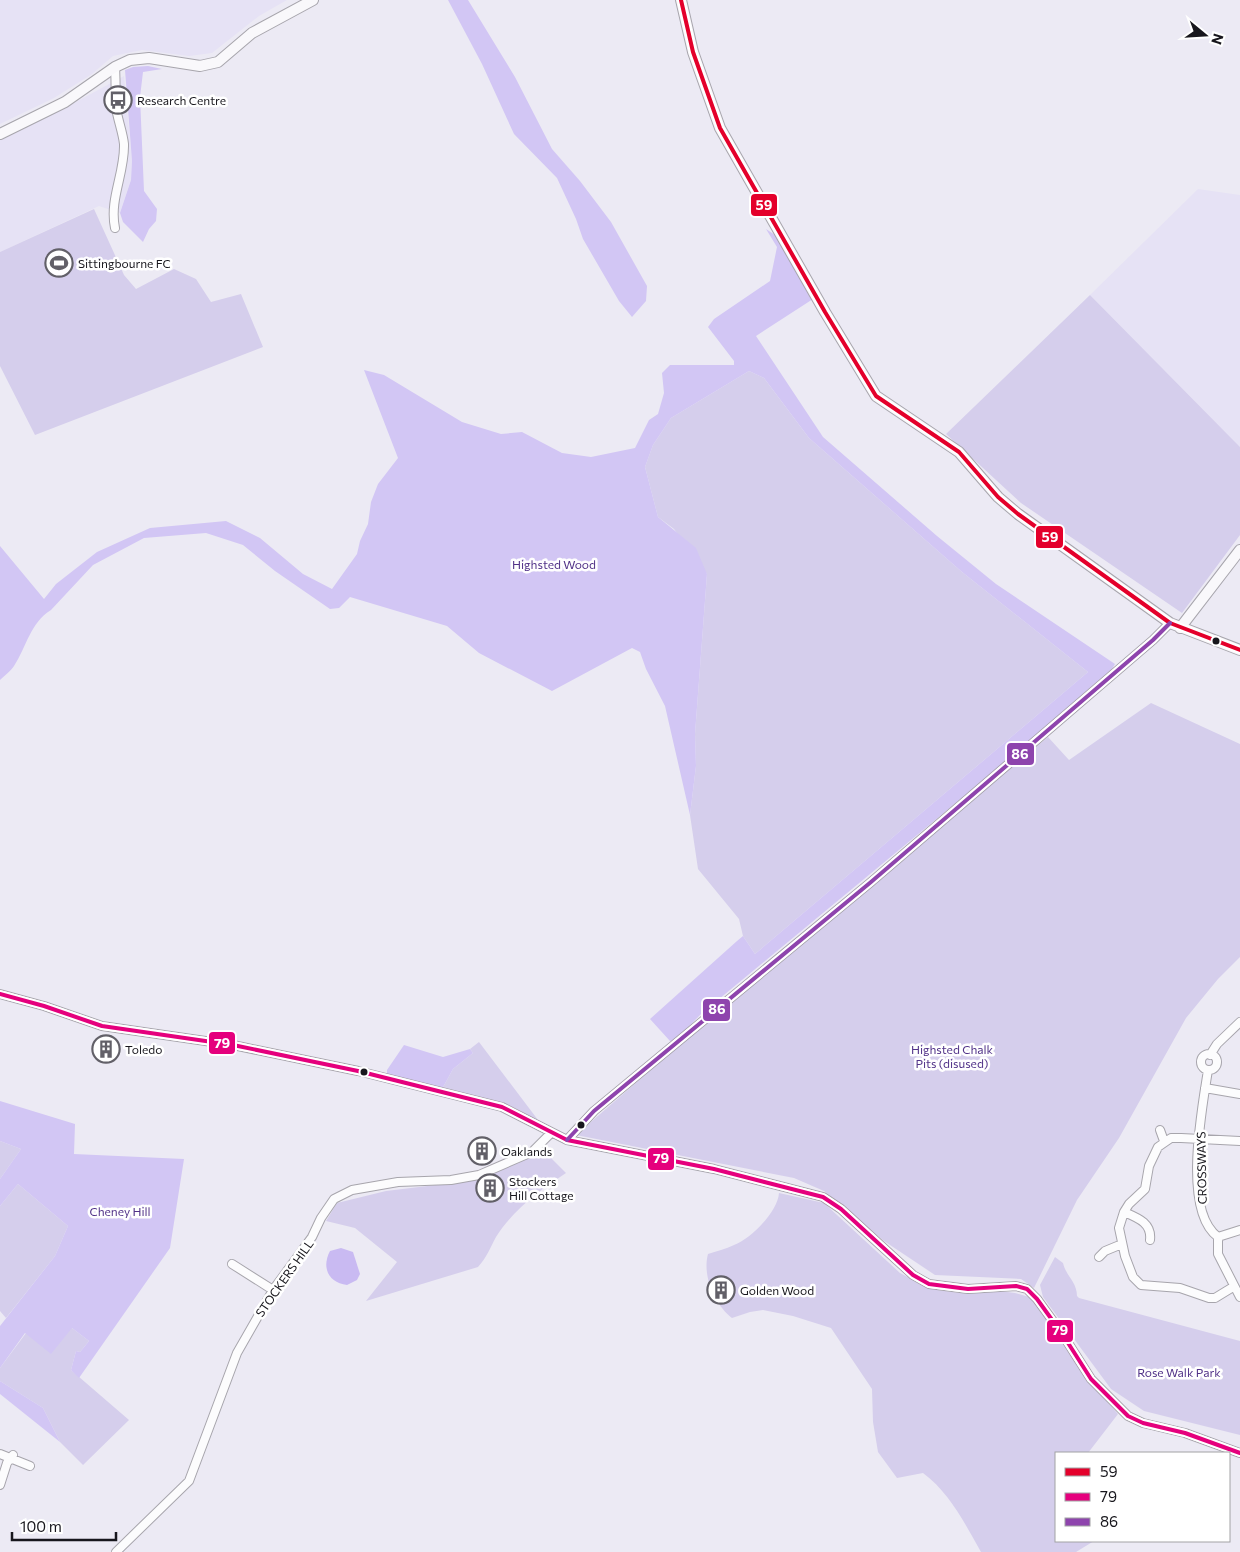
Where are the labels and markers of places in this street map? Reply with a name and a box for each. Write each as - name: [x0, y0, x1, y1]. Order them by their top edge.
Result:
- bus stop icon: Research Centre: [103, 85, 133, 115]
- place label: Research Centre: [137, 93, 226, 107]
- sports icon: Sittingbourne FC: [44, 248, 74, 278]
- place label: Sittingbourne FC: [78, 256, 171, 270]
- unlabelled marker: [1211, 636, 1221, 646]
- building icon: Toledo: [91, 1034, 121, 1064]
- place label: Toledo: [125, 1042, 162, 1056]
- unlabelled marker: [359, 1067, 369, 1077]
- unlabelled marker: [576, 1120, 586, 1130]
- building icon: Oaklands: [467, 1136, 497, 1166]
- place label: Oaklands: [501, 1144, 552, 1158]
- building icon: Stockers Hill Cottage: [475, 1173, 505, 1203]
- place label: Stockers Hill Cottage: [509, 1174, 574, 1202]
- building icon: Golden Wood: [706, 1275, 736, 1305]
- place label: Golden Wood: [740, 1283, 814, 1297]

